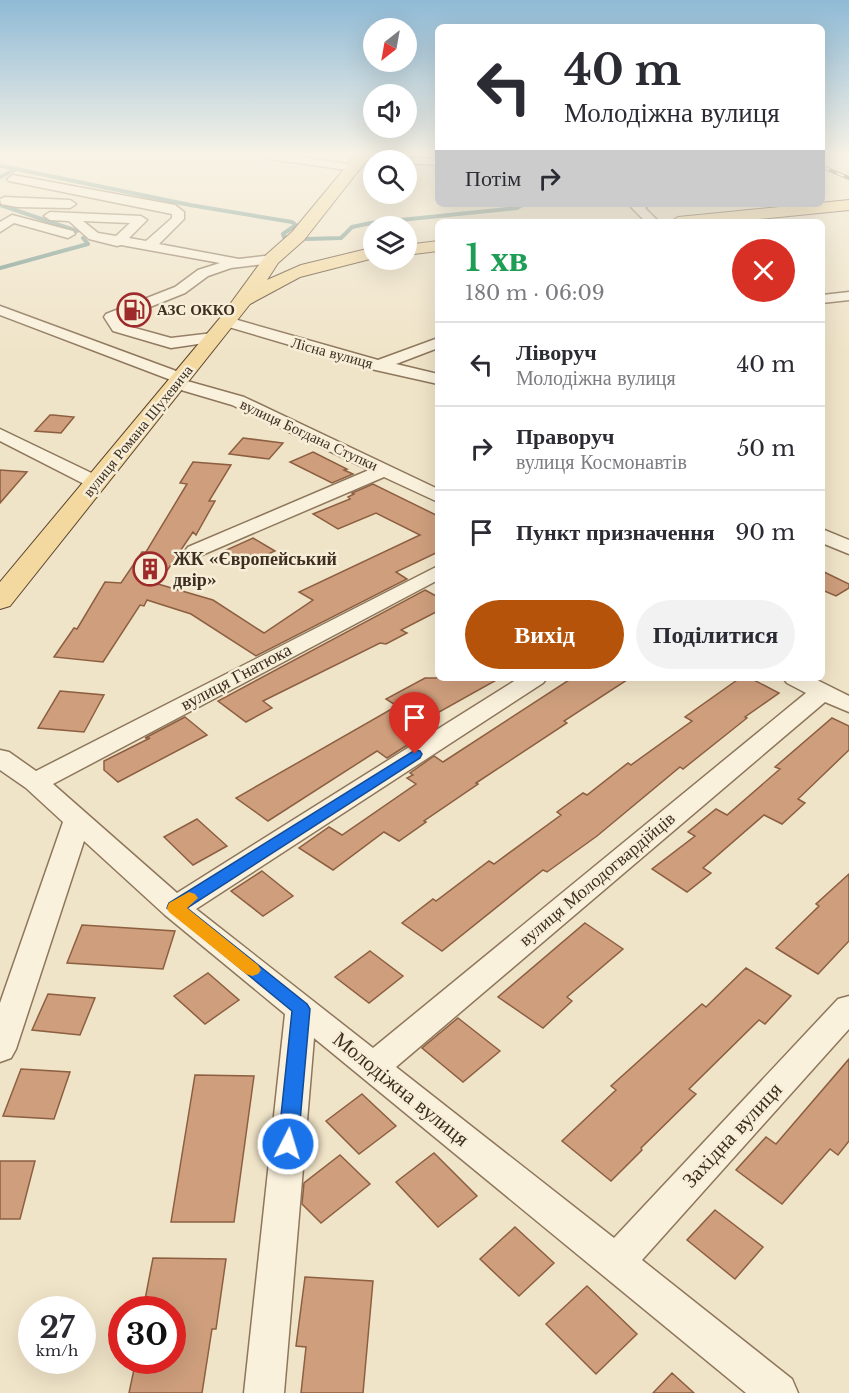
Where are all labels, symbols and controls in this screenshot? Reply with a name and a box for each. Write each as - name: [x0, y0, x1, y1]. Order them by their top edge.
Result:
- north arrow: [363, 18, 417, 72]
- map controls: [363, 18, 417, 270]
- text: 40 m: [564, 44, 681, 96]
- icon: left: [465, 48, 543, 126]
- button: sound: [363, 84, 417, 138]
- text: Молодіжна вулиця: [564, 96, 780, 129]
- button: search: [363, 150, 417, 204]
- icon: right: [533, 162, 566, 195]
- text: Потім: [465, 165, 521, 192]
- button: layers: [363, 216, 417, 270]
- text: 1 хв: [465, 236, 528, 281]
- button: close: [732, 239, 795, 302]
- text: 180 m · 06:09: [465, 281, 605, 305]
- fuel station icon: АЗС ОККО: [116, 292, 152, 328]
- place label: АЗС ОККО: [157, 300, 235, 319]
- street label: Лісна вулиця: [289, 332, 375, 373]
- text: Ліворуч: [516, 339, 597, 366]
- icon: left: [465, 348, 498, 381]
- text: 40 m: [737, 351, 795, 378]
- street label: вулиця Романа Шухевича: [79, 361, 197, 500]
- text: Молодіжна вулиця: [516, 366, 676, 390]
- street label: вулиця Богдана Ступки: [237, 394, 381, 475]
- text: Праворуч: [516, 423, 614, 450]
- icon: right: [465, 432, 498, 465]
- text: 50 m: [737, 435, 795, 462]
- text: вулиця Космонавтів: [516, 450, 687, 474]
- icon: arrive: [465, 516, 498, 549]
- text: Пункт призначення: [516, 519, 715, 546]
- text: 90 m: [735, 519, 795, 546]
- place label: ЖК «Європейський двір»: [173, 548, 337, 591]
- building icon: ЖК «Європейський двір»: [132, 551, 168, 587]
- button: Вихід: [465, 600, 624, 669]
- button: Поділитися: [636, 600, 795, 669]
- street label: вулиця Гнатюка: [177, 639, 295, 715]
- pin: [389, 692, 440, 754]
- icon: arrive: [398, 701, 431, 734]
- street label: вулиця Молодогвардійців: [514, 807, 680, 951]
- street label: Молодіжна вулиця: [328, 1026, 475, 1152]
- street label: Західна вулиця: [677, 1077, 788, 1193]
- position arrow: [256, 1112, 320, 1176]
- speed limit sign: 30: [108, 1296, 186, 1374]
- text: 27: [39, 1309, 75, 1346]
- text: km/h: [36, 1341, 78, 1360]

